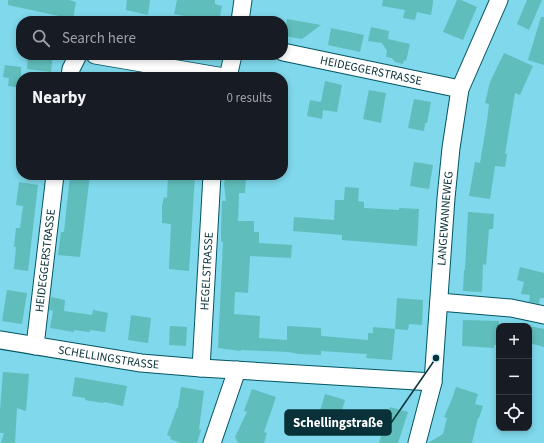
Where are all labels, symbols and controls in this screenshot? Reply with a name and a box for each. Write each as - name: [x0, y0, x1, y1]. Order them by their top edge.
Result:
- search box: [16, 16, 288, 60]
- icon: search: [30, 27, 52, 49]
- text: Search here: [62, 28, 136, 49]
- street label: HEIDEGGERSTRASSE: [318, 52, 424, 90]
- text: Nearby: [32, 86, 86, 110]
- text: 0 results: [227, 89, 272, 107]
- street label: LANGEWANNEWEG: [433, 170, 458, 266]
- street label: HEIDEGGERSTRASSE: [31, 208, 60, 313]
- street label: HEGELSTRASSE: [196, 232, 218, 311]
- map controls: [496, 323, 532, 431]
- button: +: [496, 323, 532, 359]
- street label: SCHELLINGSTRASSE: [57, 342, 160, 373]
- button: −: [496, 359, 532, 395]
- button: locate: [496, 395, 532, 431]
- callout: Schellingstraße: [285, 410, 391, 435]
- text: Schellingstraße: [293, 414, 383, 432]

